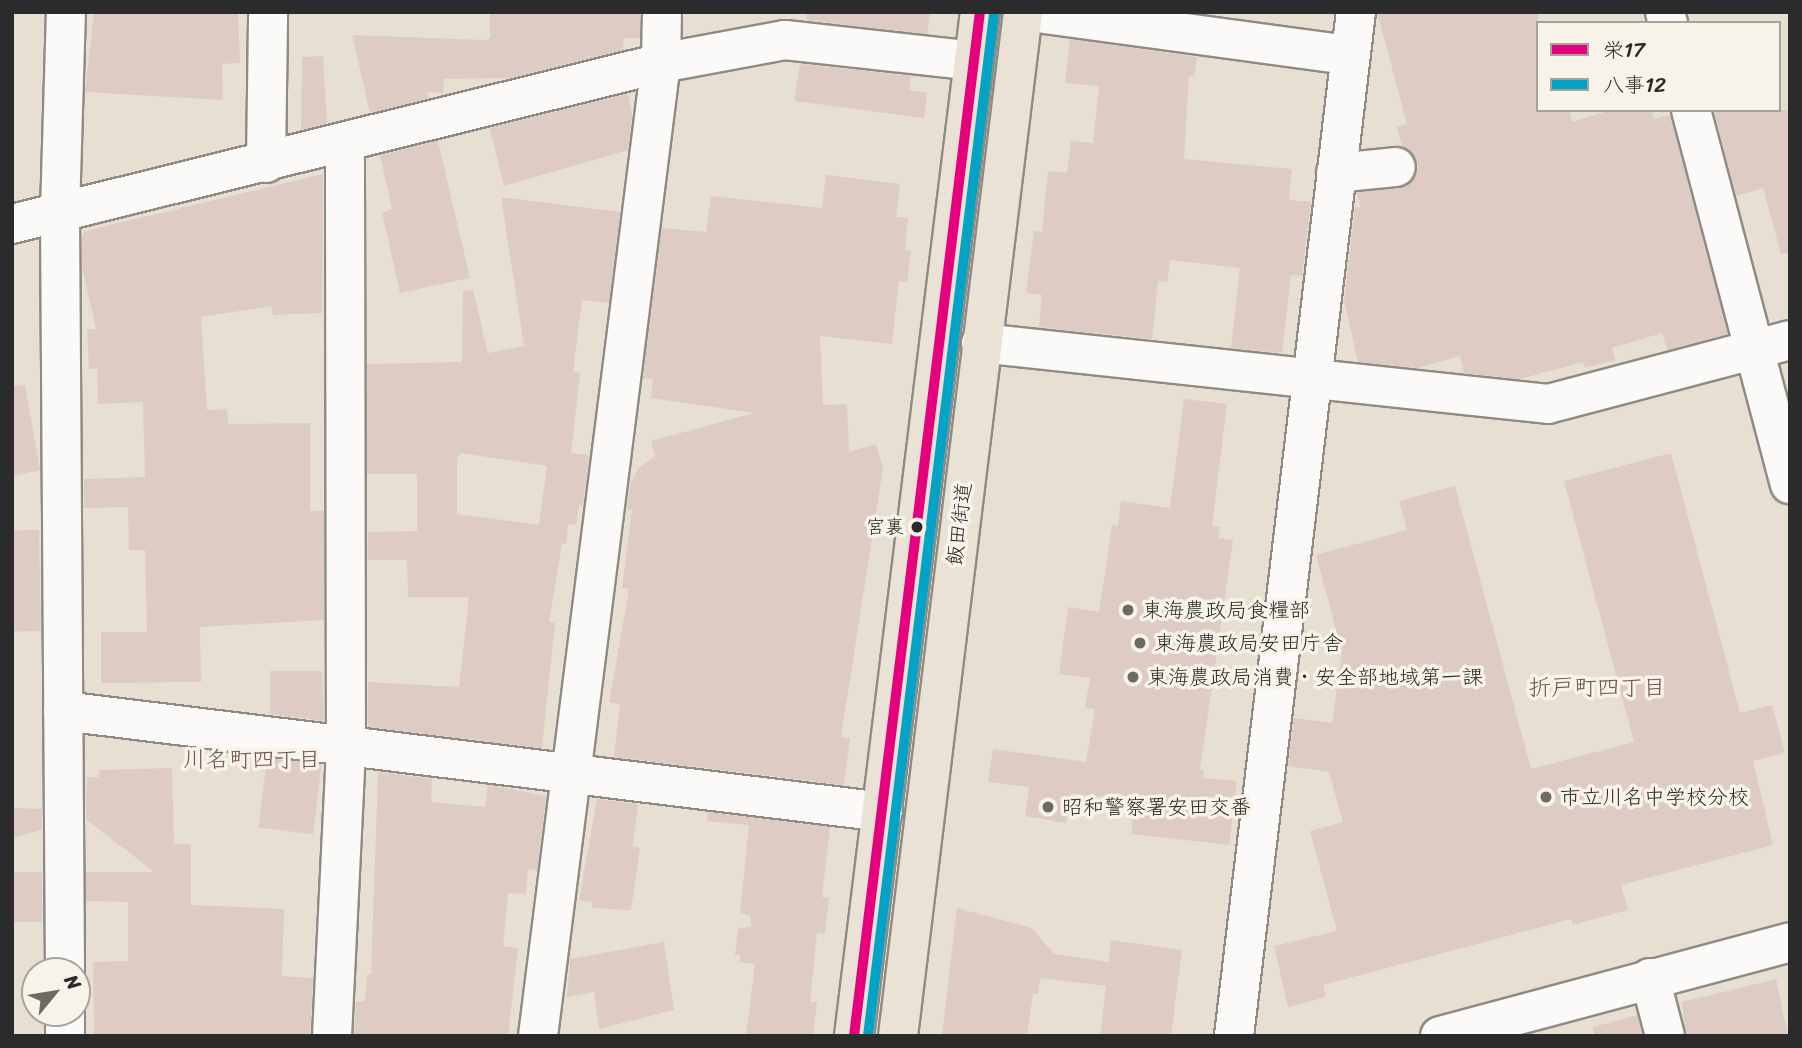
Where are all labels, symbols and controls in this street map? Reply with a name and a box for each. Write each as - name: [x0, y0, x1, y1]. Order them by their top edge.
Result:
- legend: [1536, 21, 1781, 112]
- text: 栄17: [1603, 31, 1645, 69]
- text: 八事12: [1603, 66, 1666, 104]
- street label: 飯田街道: [941, 481, 977, 567]
- place label: 宮裏: [866, 516, 904, 538]
- marker: 宮裏: [910, 520, 924, 534]
- place label: 東海農政局食糧部: [1142, 597, 1310, 623]
- marker: 東海農政局食糧部: [1120, 602, 1136, 618]
- place label: 東海農政局安田庁舎: [1154, 630, 1343, 656]
- marker: 東海農政局安田庁舎: [1132, 635, 1148, 651]
- place label: 東海農政局消費・安全部地域第一課: [1147, 664, 1483, 690]
- marker: 東海農政局消費・安全部地域第一課: [1125, 669, 1141, 685]
- district label: 折戸町四丁目: [1528, 674, 1666, 702]
- district label: 川名町四丁目: [183, 746, 321, 774]
- place label: 市立川名中学校分校: [1560, 784, 1749, 810]
- marker: 市立川名中学校分校: [1538, 789, 1554, 805]
- place label: 昭和警察署安田交番: [1062, 794, 1251, 820]
- marker: 昭和警察署安田交番: [1040, 799, 1056, 815]
- north arrow: [21, 957, 91, 1027]
- text: N: [55, 968, 90, 996]

